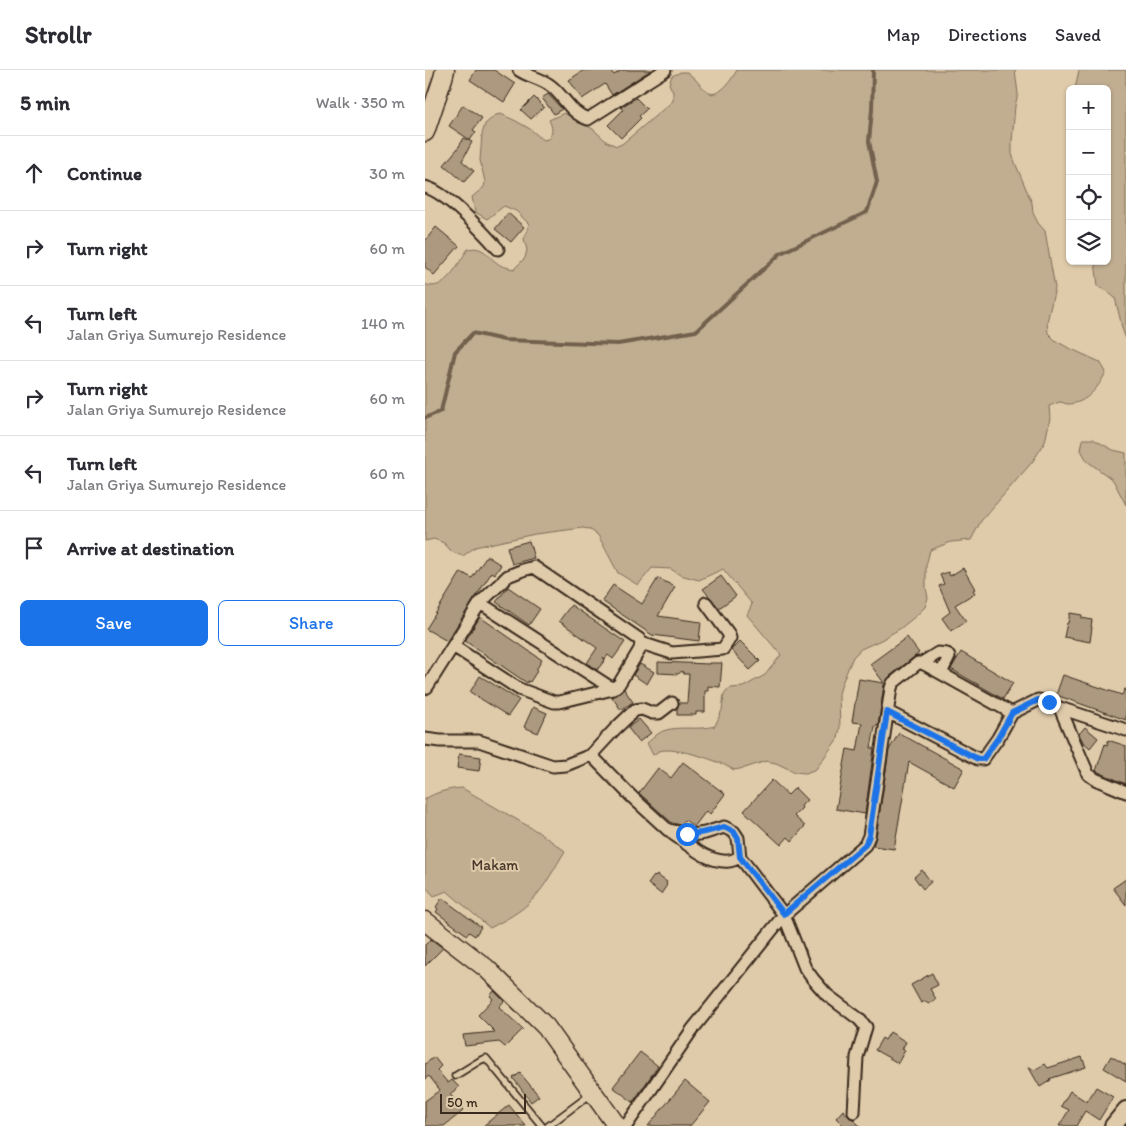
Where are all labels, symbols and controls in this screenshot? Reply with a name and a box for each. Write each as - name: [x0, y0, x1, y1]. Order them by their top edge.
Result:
- text: Strollr: [25, 20, 91, 49]
- text: Map: [887, 24, 920, 46]
- text: Directions: [948, 24, 1027, 46]
- text: Saved: [1055, 24, 1101, 46]
- map controls: [1066, 85, 1111, 265]
- button: +: [1066, 85, 1111, 130]
- text: 5 min: [20, 90, 70, 115]
- text: Walk · 350 m: [316, 93, 405, 112]
- button: −: [1066, 130, 1111, 175]
- icon: ahead: [20, 159, 48, 187]
- text: Continue: [67, 162, 142, 185]
- text: 30 m: [369, 164, 405, 183]
- button: locate: [1066, 175, 1111, 220]
- button: layers: [1066, 220, 1111, 265]
- icon: right: [20, 234, 48, 262]
- text: Turn right: [67, 237, 148, 260]
- text: 60 m: [370, 239, 405, 258]
- text: Turn left: [67, 302, 137, 325]
- icon: left: [20, 309, 48, 337]
- text: 140 m: [361, 314, 405, 333]
- text: Jalan Griya Sumurejo Residence: [67, 325, 286, 344]
- text: Turn right: [67, 377, 148, 400]
- icon: right: [20, 384, 48, 412]
- text: 60 m: [370, 389, 405, 408]
- text: Jalan Griya Sumurejo Residence: [67, 400, 286, 419]
- text: Turn left: [67, 452, 137, 475]
- icon: left: [20, 459, 48, 487]
- text: 60 m: [370, 464, 405, 483]
- text: Jalan Griya Sumurejo Residence: [67, 475, 286, 494]
- icon: arrive: [20, 534, 48, 562]
- text: Arrive at destination: [67, 537, 234, 560]
- button: Save: [20, 600, 208, 646]
- button: Share: [218, 600, 405, 646]
- route end: [1038, 691, 1061, 714]
- route start: [676, 823, 699, 846]
- park label: Makam: [472, 856, 518, 874]
- scale bar: [440, 1091, 526, 1114]
- text: 50 m: [447, 1094, 478, 1111]

